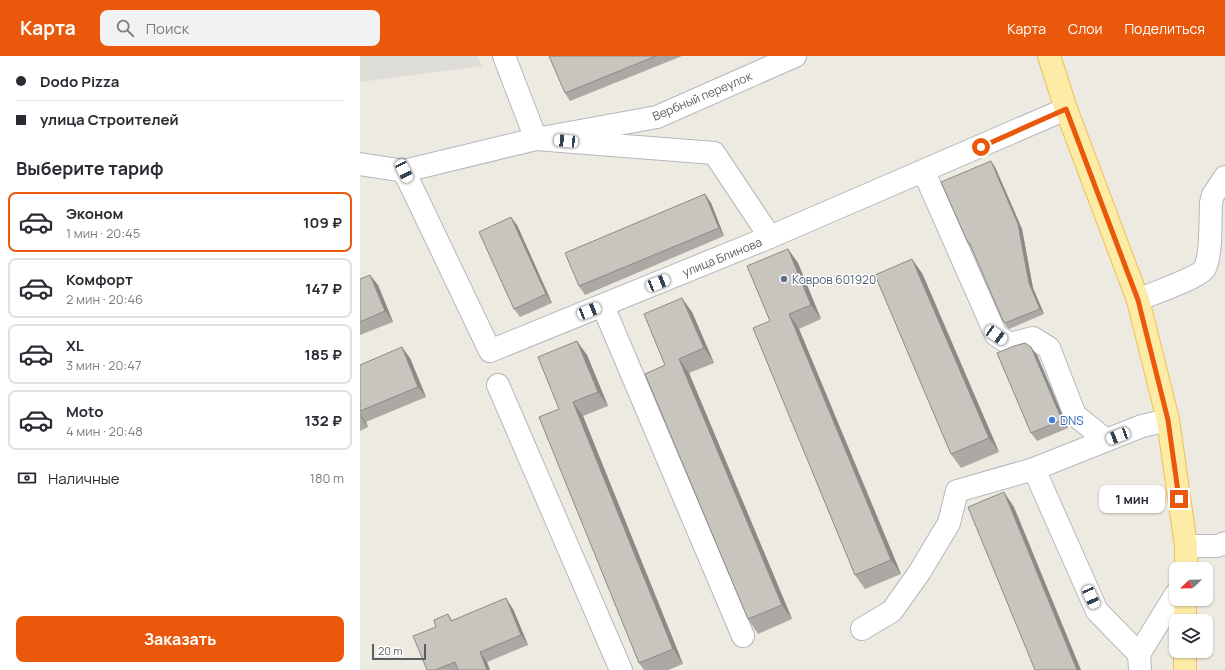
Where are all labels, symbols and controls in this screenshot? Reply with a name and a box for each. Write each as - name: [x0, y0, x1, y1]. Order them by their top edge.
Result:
- search box: [100, 10, 380, 46]
- text: Карта: [20, 15, 76, 41]
- icon: search: [114, 17, 136, 39]
- text: Поиск: [146, 18, 189, 39]
- text: Карта: [1007, 19, 1046, 38]
- text: Слои: [1068, 19, 1102, 38]
- text: Поделиться: [1124, 19, 1205, 38]
- street label: Вербный переулок: [650, 67, 755, 125]
- text: Dodo Pizza: [40, 71, 119, 92]
- text: улица Строителей: [40, 109, 179, 130]
- car: [554, 134, 578, 148]
- route start: [972, 138, 990, 156]
- text: Выберите тариф: [16, 156, 164, 180]
- car: [393, 158, 415, 184]
- text: Эконом: [66, 203, 123, 224]
- icon: car: [18, 204, 54, 240]
- text: 109 ₽: [303, 212, 342, 233]
- text: 1 мин · 20:45: [66, 224, 140, 242]
- street label: улица Блинова: [680, 233, 764, 281]
- text: Комфорт: [66, 269, 133, 290]
- icon: car: [18, 270, 54, 306]
- place label: Ковров 601920: [792, 271, 876, 288]
- car: [645, 273, 671, 293]
- marker: Ковров 601920: [779, 274, 789, 284]
- text: 147 ₽: [305, 278, 342, 299]
- text: 2 мин · 20:46: [66, 290, 143, 308]
- car: [576, 301, 602, 321]
- car: [983, 323, 1009, 347]
- text: XL: [66, 335, 84, 356]
- icon: car: [18, 336, 54, 372]
- text: 185 ₽: [304, 344, 342, 365]
- text: 3 мин · 20:47: [66, 356, 141, 374]
- text: Moto: [66, 401, 103, 422]
- icon: car: [18, 402, 54, 438]
- text: 132 ₽: [305, 410, 342, 431]
- place label: DNS: [1060, 412, 1084, 429]
- marker: DNS: [1047, 415, 1057, 425]
- text: 4 мин · 20:48: [66, 422, 143, 440]
- car: [1105, 426, 1131, 446]
- icon: cash: [16, 467, 38, 489]
- text: Наличные: [48, 468, 120, 489]
- text: 180 m: [310, 469, 344, 487]
- callout: 1 мин: [1099, 485, 1165, 513]
- text: 1 мин: [1115, 490, 1149, 508]
- route end: [1170, 490, 1188, 508]
- north arrow: [1169, 562, 1213, 606]
- map controls: [1169, 562, 1213, 658]
- car: [1081, 584, 1101, 610]
- button: layers: [1169, 614, 1213, 658]
- button: Заказать: [16, 616, 344, 662]
- scale bar: [372, 642, 426, 661]
- text: 20 m: [378, 643, 403, 658]

